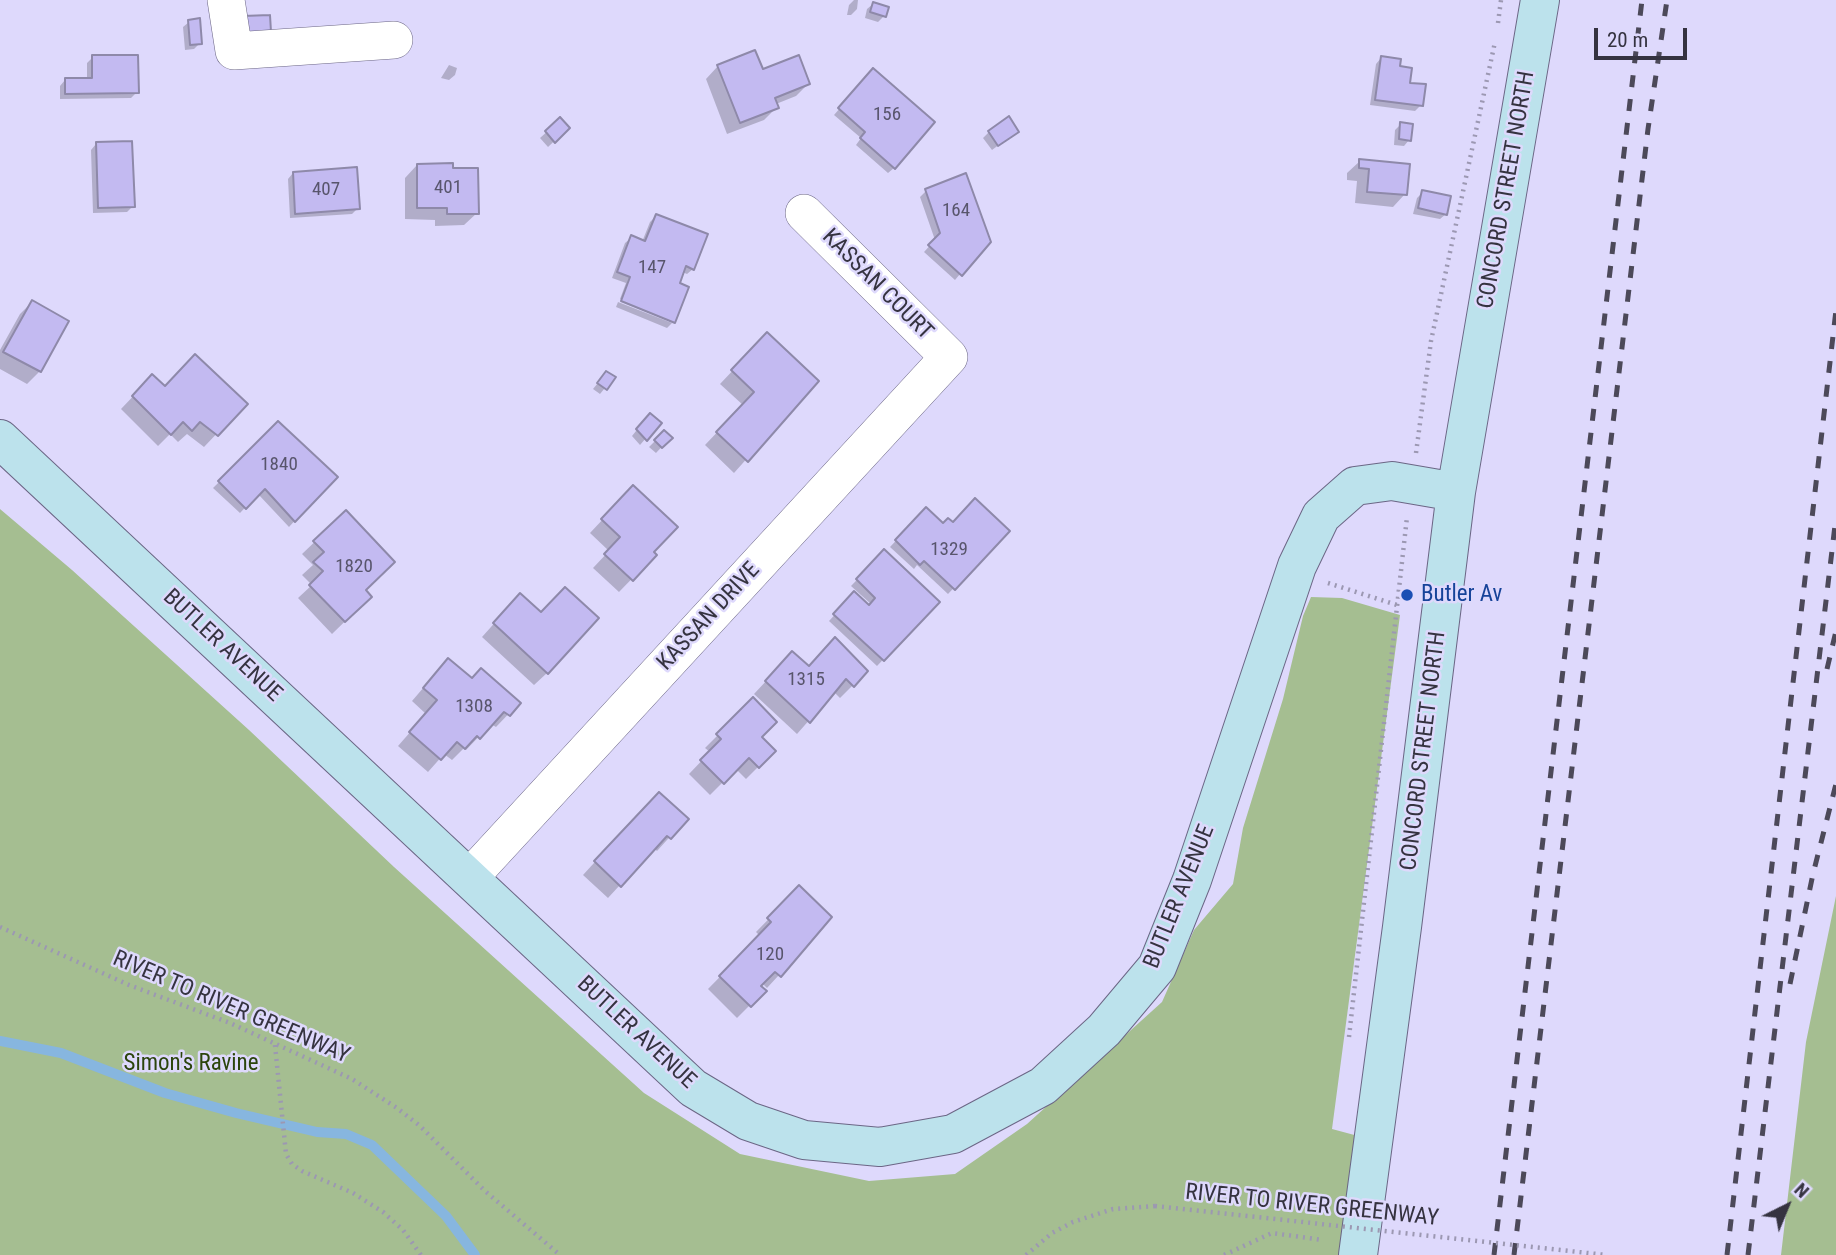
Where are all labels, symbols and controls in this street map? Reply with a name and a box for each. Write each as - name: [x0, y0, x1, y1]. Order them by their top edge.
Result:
- scale bar: [1598, 14, 1691, 58]
- text: 20 m: [1607, 28, 1648, 52]
- street label: CONCORD STREET NORTH: [1473, 69, 1541, 311]
- house number: 156: [873, 104, 901, 126]
- house number: 401: [434, 177, 462, 199]
- house number: 407: [312, 179, 340, 201]
- house number: 164: [942, 200, 970, 222]
- street label: KASSAN COURT: [816, 224, 938, 346]
- house number: 147: [638, 257, 666, 279]
- house number: 1840: [260, 454, 298, 476]
- house number: 1329: [930, 539, 968, 561]
- house number: 1820: [335, 556, 373, 578]
- street label: KASSAN DRIVE: [652, 557, 766, 677]
- place label: Butler Av: [1421, 581, 1502, 609]
- street label: BUTLER AVENUE: [157, 584, 287, 708]
- marker: Butler Av: [1399, 587, 1415, 603]
- street label: CONCORD STREET NORTH: [1396, 630, 1452, 872]
- house number: 1315: [787, 669, 825, 691]
- house number: 1308: [455, 696, 493, 718]
- street label: BUTLER AVENUE: [1139, 821, 1221, 973]
- house number: 120: [756, 944, 784, 966]
- street label: RIVER TO RIVER GREENWAY: [108, 946, 354, 1070]
- street label: BUTLER AVENUE: [571, 971, 701, 1095]
- park label: Simon's Ravine: [123, 1050, 259, 1078]
- north arrow: [1752, 1171, 1822, 1241]
- text: N: [1790, 1178, 1814, 1203]
- street label: RIVER TO RIVER GREENWAY: [1184, 1179, 1440, 1233]

